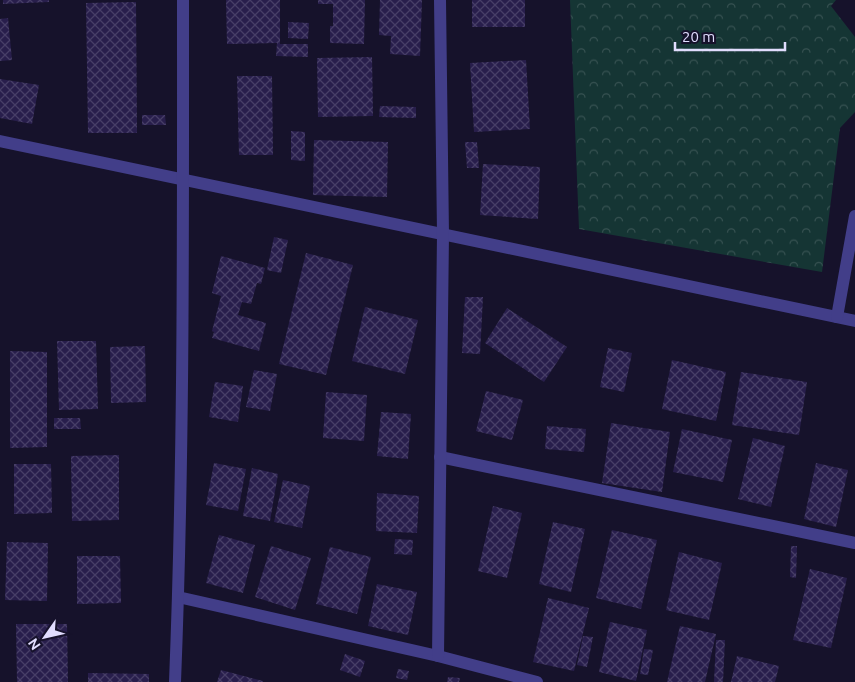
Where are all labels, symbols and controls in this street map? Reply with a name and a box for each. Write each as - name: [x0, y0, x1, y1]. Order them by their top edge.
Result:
- scale bar: [675, 20, 785, 52]
- text: 20 m: [682, 28, 715, 45]
- north arrow: [20, 612, 70, 662]
- text: N: [25, 635, 44, 653]

